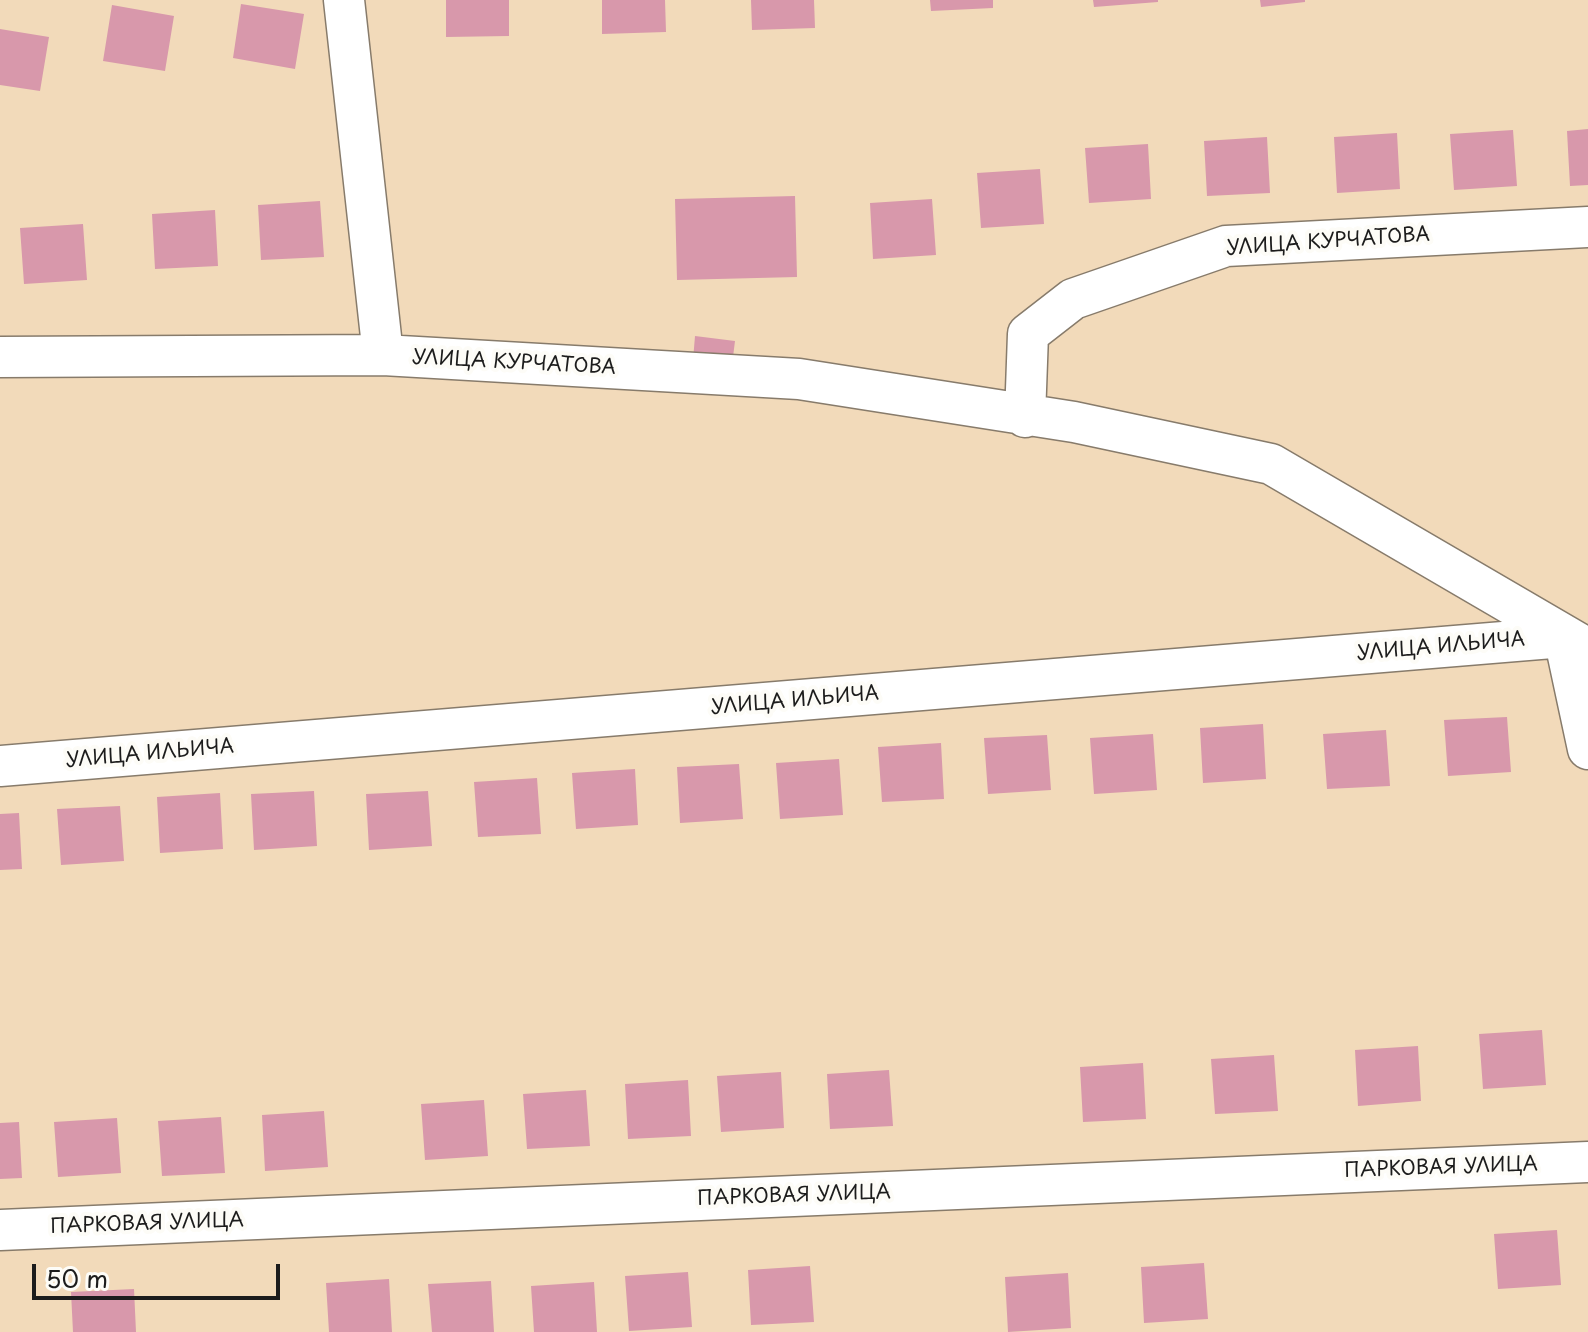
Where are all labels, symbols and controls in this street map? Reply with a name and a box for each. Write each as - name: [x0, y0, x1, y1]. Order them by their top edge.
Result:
- street label: УЛИЦА КУРЧАТОВА: [1225, 223, 1431, 261]
- street label: УЛИЦА КУРЧАТОВА: [412, 346, 616, 380]
- street label: УЛИЦА ИЛЬИЧА: [1356, 628, 1526, 666]
- street label: УЛИЦА ИЛЬИЧА: [710, 682, 880, 720]
- street label: УЛИЦА ИЛЬИЧА: [65, 735, 235, 773]
- street label: ПАРКОВАЯ УЛИЦА: [1344, 1153, 1538, 1183]
- street label: ПАРКОВАЯ УЛИЦА: [697, 1181, 891, 1211]
- street label: ПАРКОВАЯ УЛИЦА: [50, 1209, 244, 1239]
- scale bar: [36, 1248, 284, 1298]
- text: 50 m: [46, 1260, 108, 1296]

